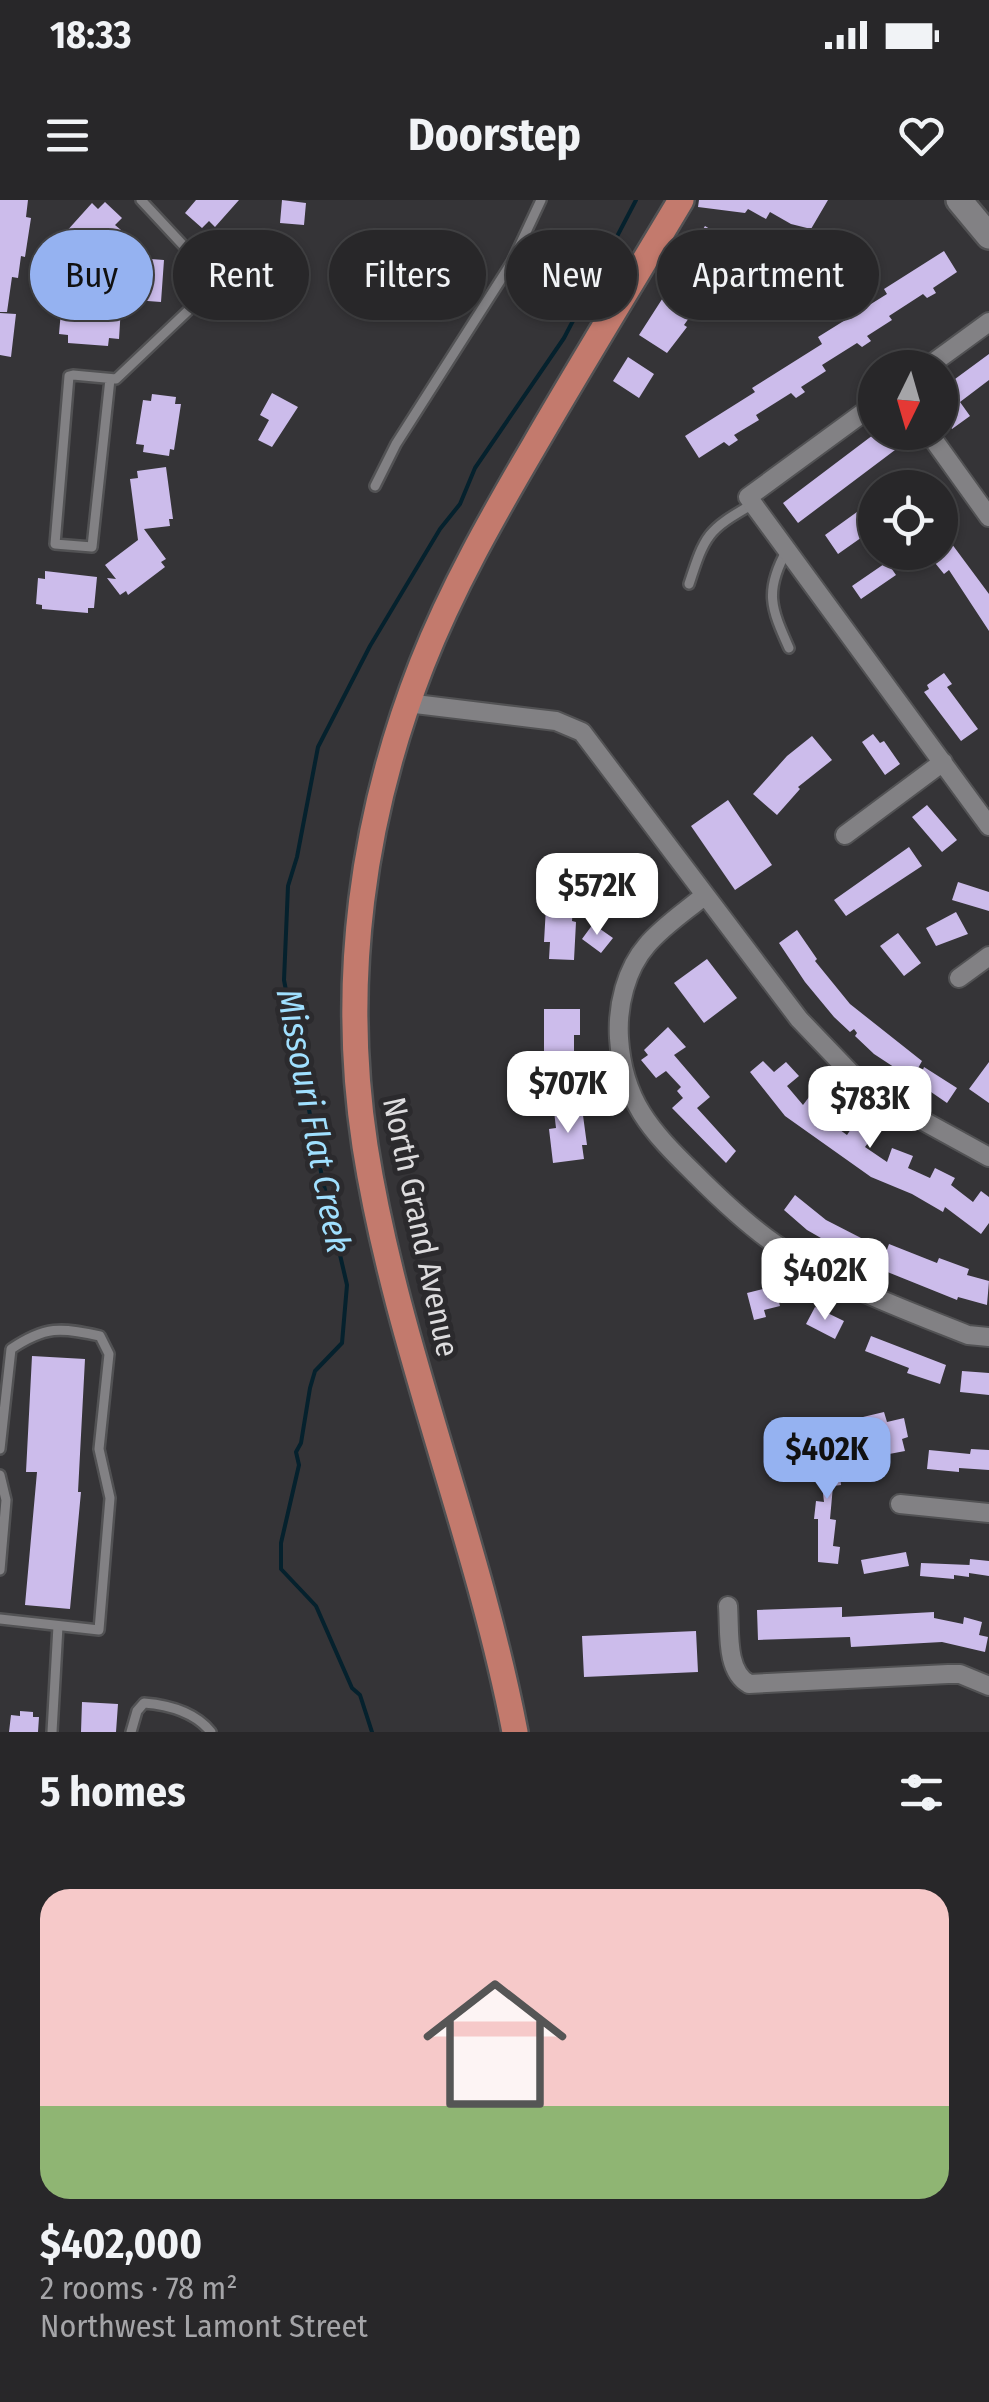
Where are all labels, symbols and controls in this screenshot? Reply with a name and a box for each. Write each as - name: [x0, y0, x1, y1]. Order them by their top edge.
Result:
- text: 18:33: [50, 12, 131, 58]
- icon: menu: [40, 108, 95, 163]
- text: Doorstep: [408, 108, 581, 162]
- icon: heart: [894, 108, 949, 163]
- chip: Buy: [30, 230, 153, 320]
- chip: Rent: [173, 230, 309, 320]
- chip: Filters: [329, 230, 486, 320]
- chip: New: [506, 230, 637, 320]
- chip: Apartment: [657, 230, 879, 320]
- north arrow: [858, 350, 958, 450]
- map controls: [858, 350, 958, 570]
- button: locate: [858, 470, 958, 570]
- pin: $572K: [527, 853, 667, 938]
- text: $572K: [558, 866, 636, 904]
- water label: Missouri Flat Creek: [268, 985, 360, 1257]
- pin: $707K: [498, 1051, 638, 1136]
- text: $707K: [529, 1064, 607, 1102]
- pin: $783K: [800, 1066, 940, 1151]
- text: $783K: [830, 1079, 910, 1117]
- street label: North Grand Avenue: [375, 1094, 467, 1360]
- pin: $402K: [755, 1238, 895, 1323]
- text: $402K: [784, 1251, 866, 1289]
- pin: $402K: [757, 1417, 897, 1502]
- text: $402K: [786, 1430, 868, 1468]
- icon: filters: [894, 1765, 949, 1820]
- text: 5 homes: [40, 1767, 186, 1817]
- icon: home: [405, 1954, 585, 2134]
- text: $402,000: [40, 2219, 202, 2269]
- text: 2 rooms · 78 m²: [40, 2269, 238, 2307]
- text: Northwest Lamont Street: [40, 2307, 368, 2345]

